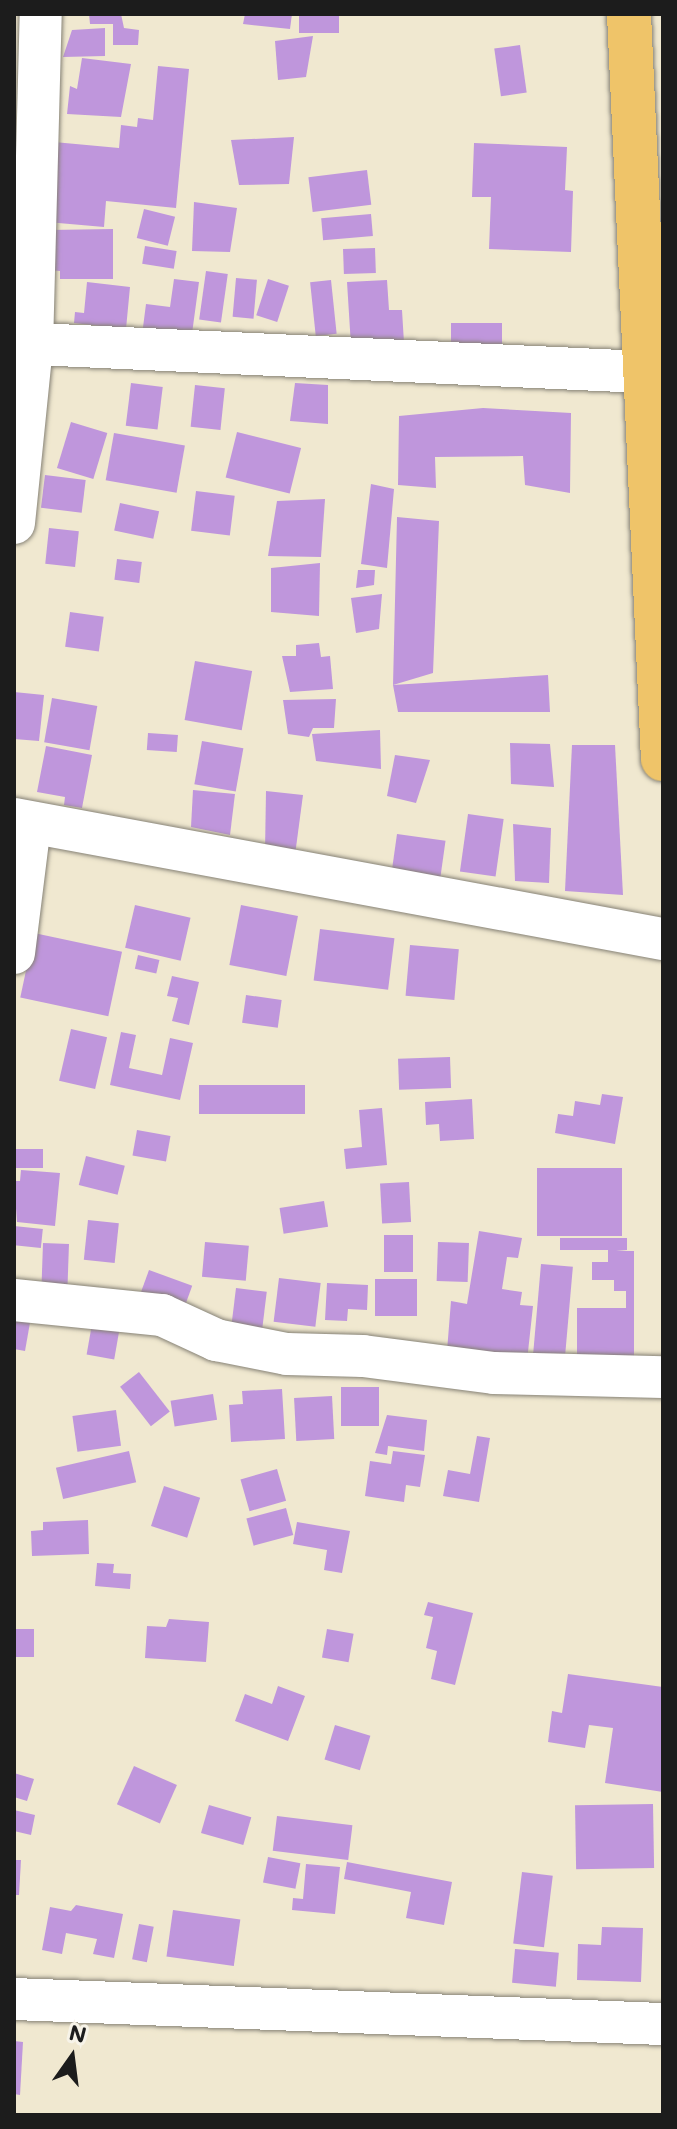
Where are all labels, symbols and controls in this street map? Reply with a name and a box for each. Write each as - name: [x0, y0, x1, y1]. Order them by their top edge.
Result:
- north arrow: [32, 2017, 112, 2097]
- text: N: [66, 2017, 90, 2049]

